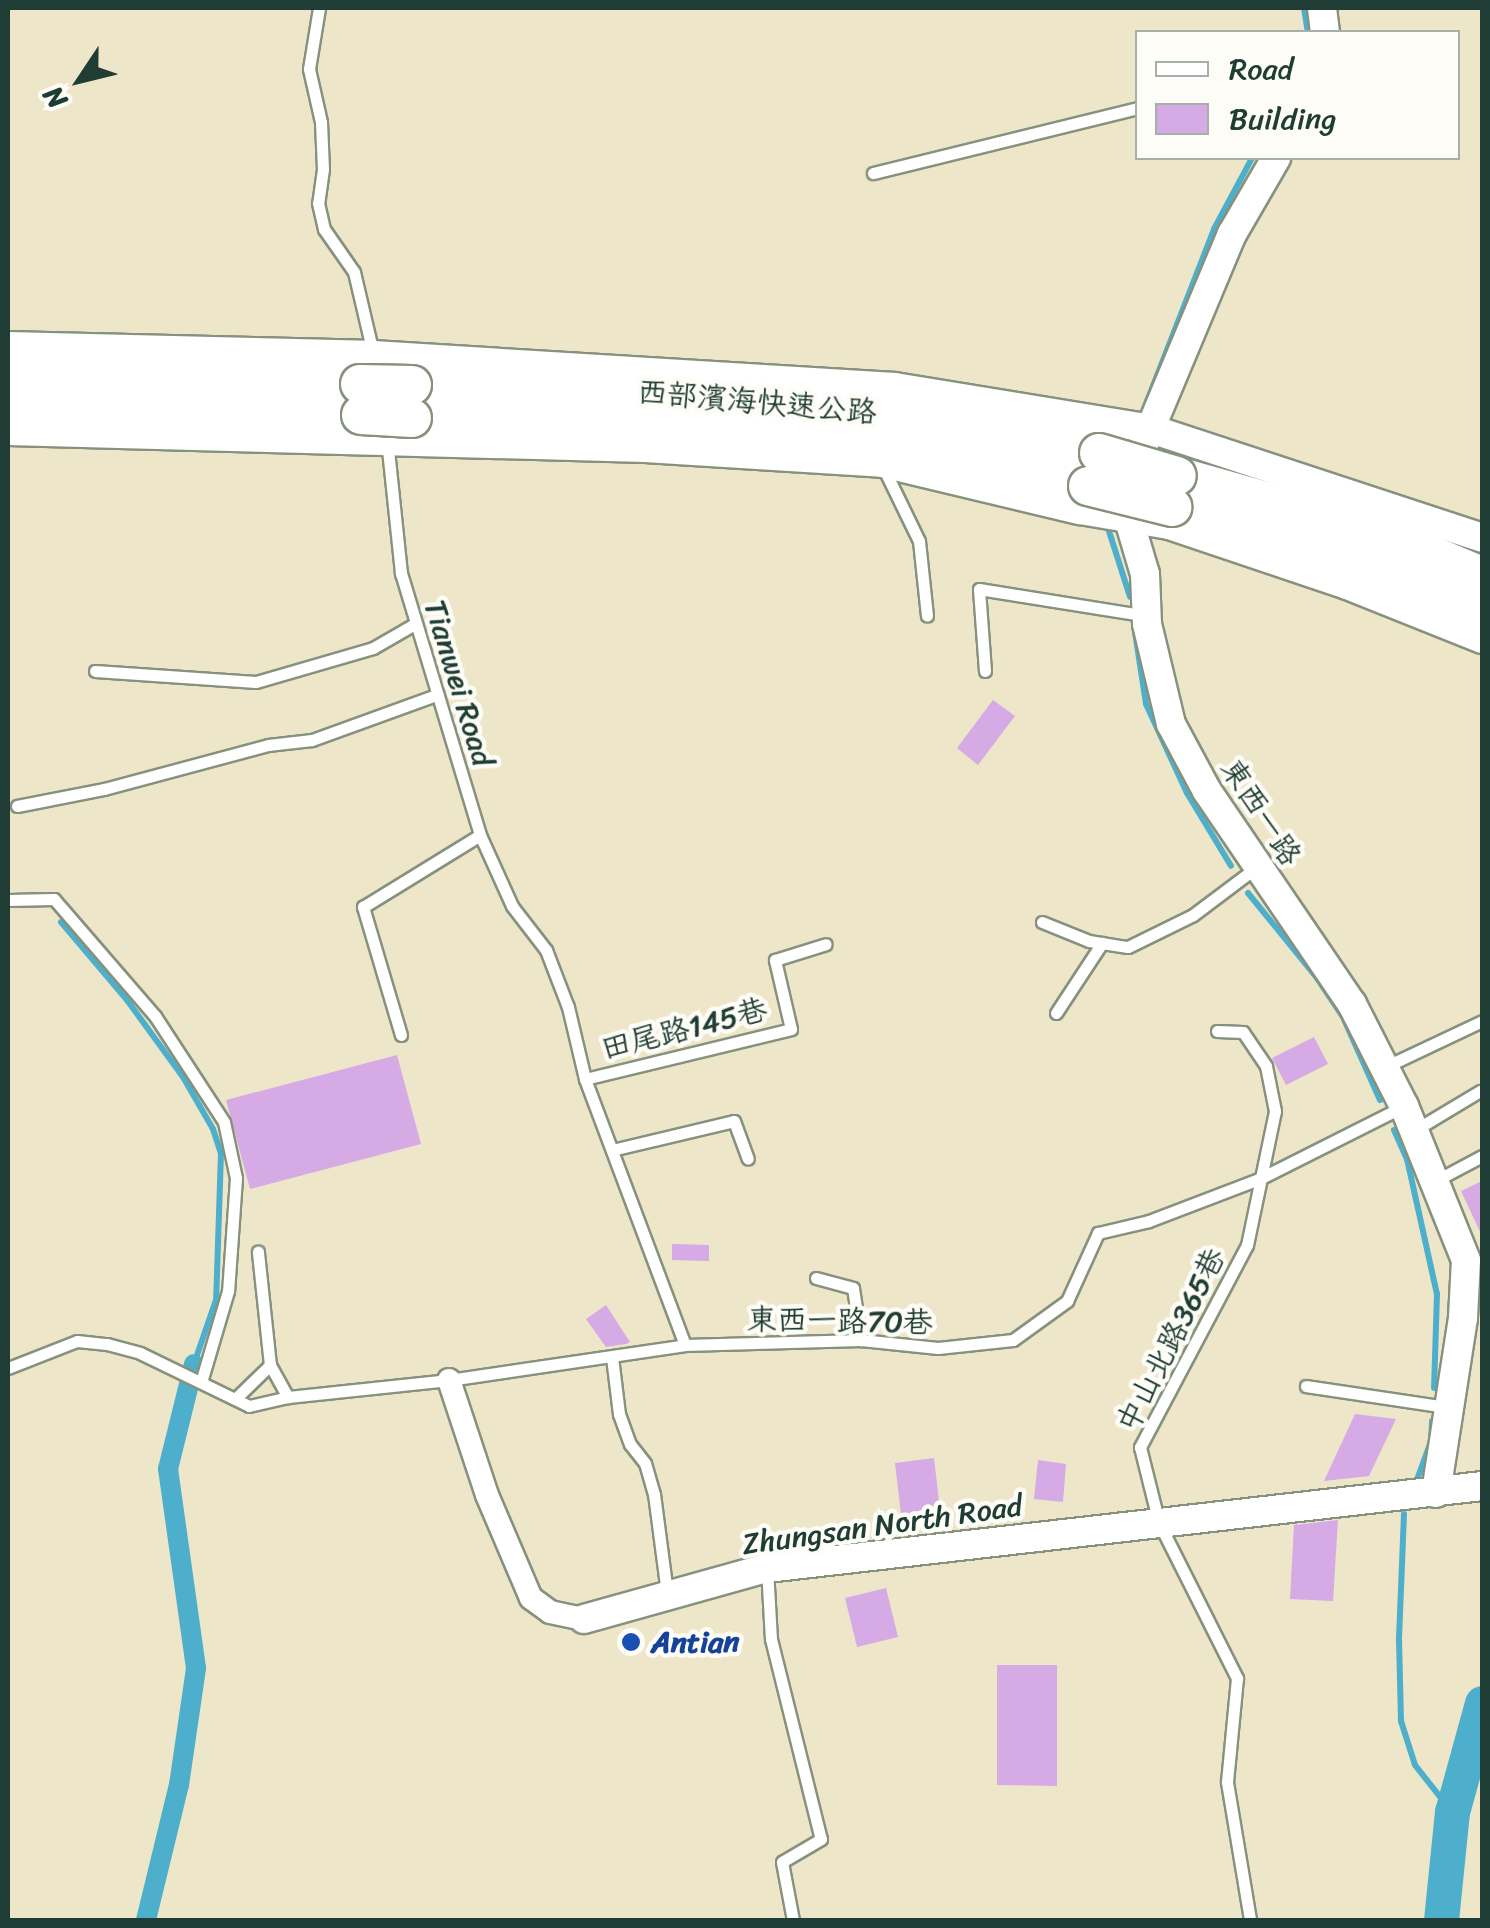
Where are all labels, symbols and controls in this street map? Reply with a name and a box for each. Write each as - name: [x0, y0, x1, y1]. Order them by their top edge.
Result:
- north arrow: [30, 30, 130, 130]
- legend: [1135, 30, 1460, 160]
- text: Road: [1229, 42, 1293, 96]
- text: N: [29, 75, 81, 119]
- text: Building: [1229, 92, 1336, 146]
- street label: 西部濱海快速公路: [636, 374, 878, 430]
- street label: Tianwei Road: [417, 596, 501, 770]
- street label: 東西一路: [1213, 752, 1309, 872]
- street label: 田尾路145巷: [597, 991, 771, 1067]
- street label: 中山北路365巷: [1109, 1242, 1233, 1438]
- street label: 東西一路70巷: [747, 1301, 933, 1341]
- street label: Zhungsan North Road: [739, 1487, 1025, 1563]
- place label: Antian: [651, 1624, 740, 1660]
- marker: Antian: [620, 1631, 642, 1653]

